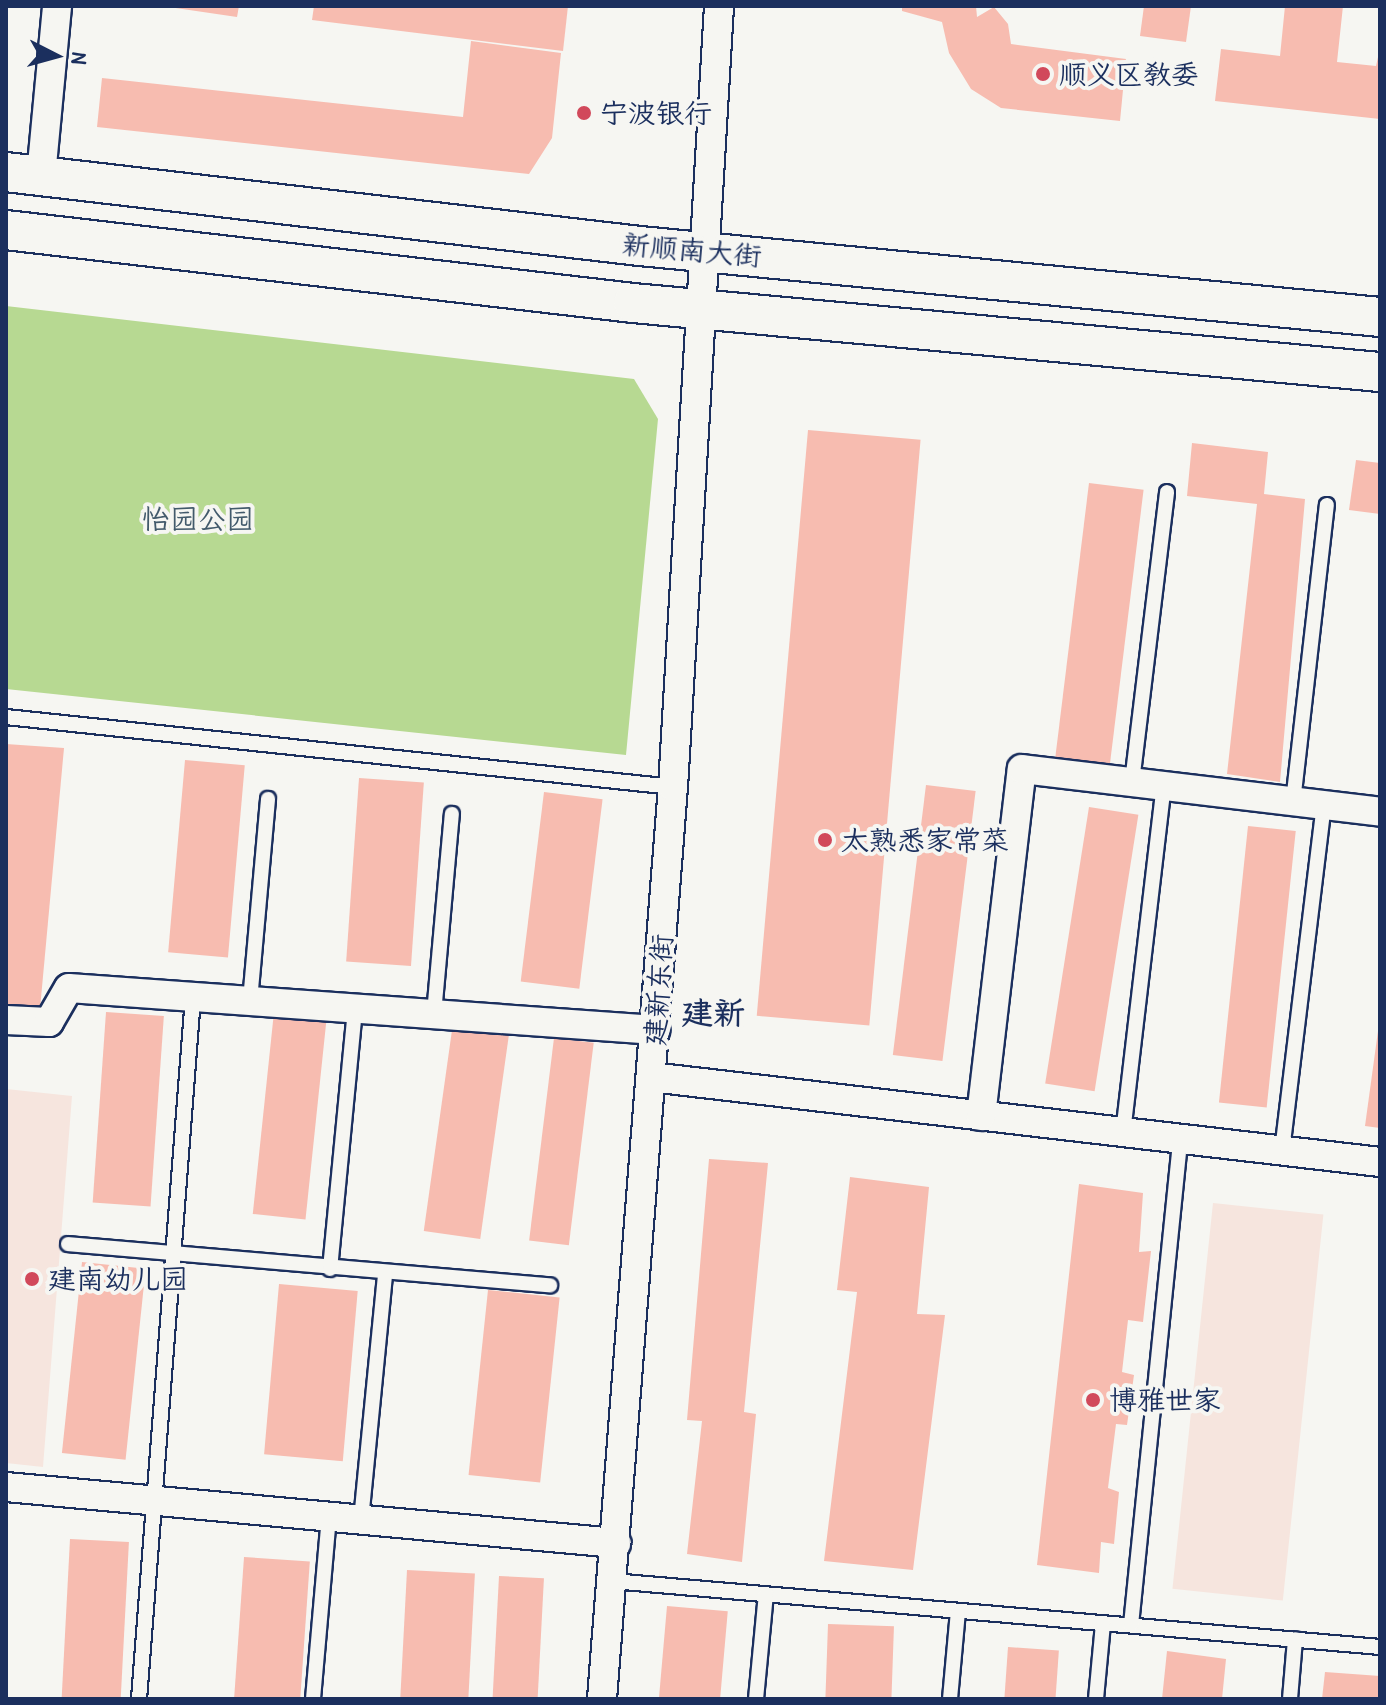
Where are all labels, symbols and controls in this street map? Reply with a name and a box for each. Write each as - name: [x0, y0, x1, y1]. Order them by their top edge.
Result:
- north arrow: [16, 16, 96, 96]
- text: N: [64, 51, 95, 66]
- place label: 顺义区教委: [1059, 57, 1199, 91]
- marker: 顺义区教委: [1034, 65, 1052, 83]
- place label: 宁波银行: [600, 96, 712, 130]
- marker: 宁波银行: [575, 104, 593, 122]
- street label: 新顺南大街: [621, 227, 763, 273]
- park label: 怡园公园: [142, 502, 254, 536]
- place label: 太熟悉家常菜: [841, 823, 1009, 857]
- marker: 太熟悉家常菜: [816, 831, 834, 849]
- street label: 建新东街: [637, 933, 679, 1047]
- district label: 建新: [681, 994, 745, 1032]
- place label: 建南幼儿园: [48, 1262, 188, 1296]
- marker: 建南幼儿园: [23, 1270, 41, 1288]
- place label: 博雅世家: [1109, 1383, 1221, 1417]
- marker: 博雅世家: [1084, 1391, 1102, 1409]

